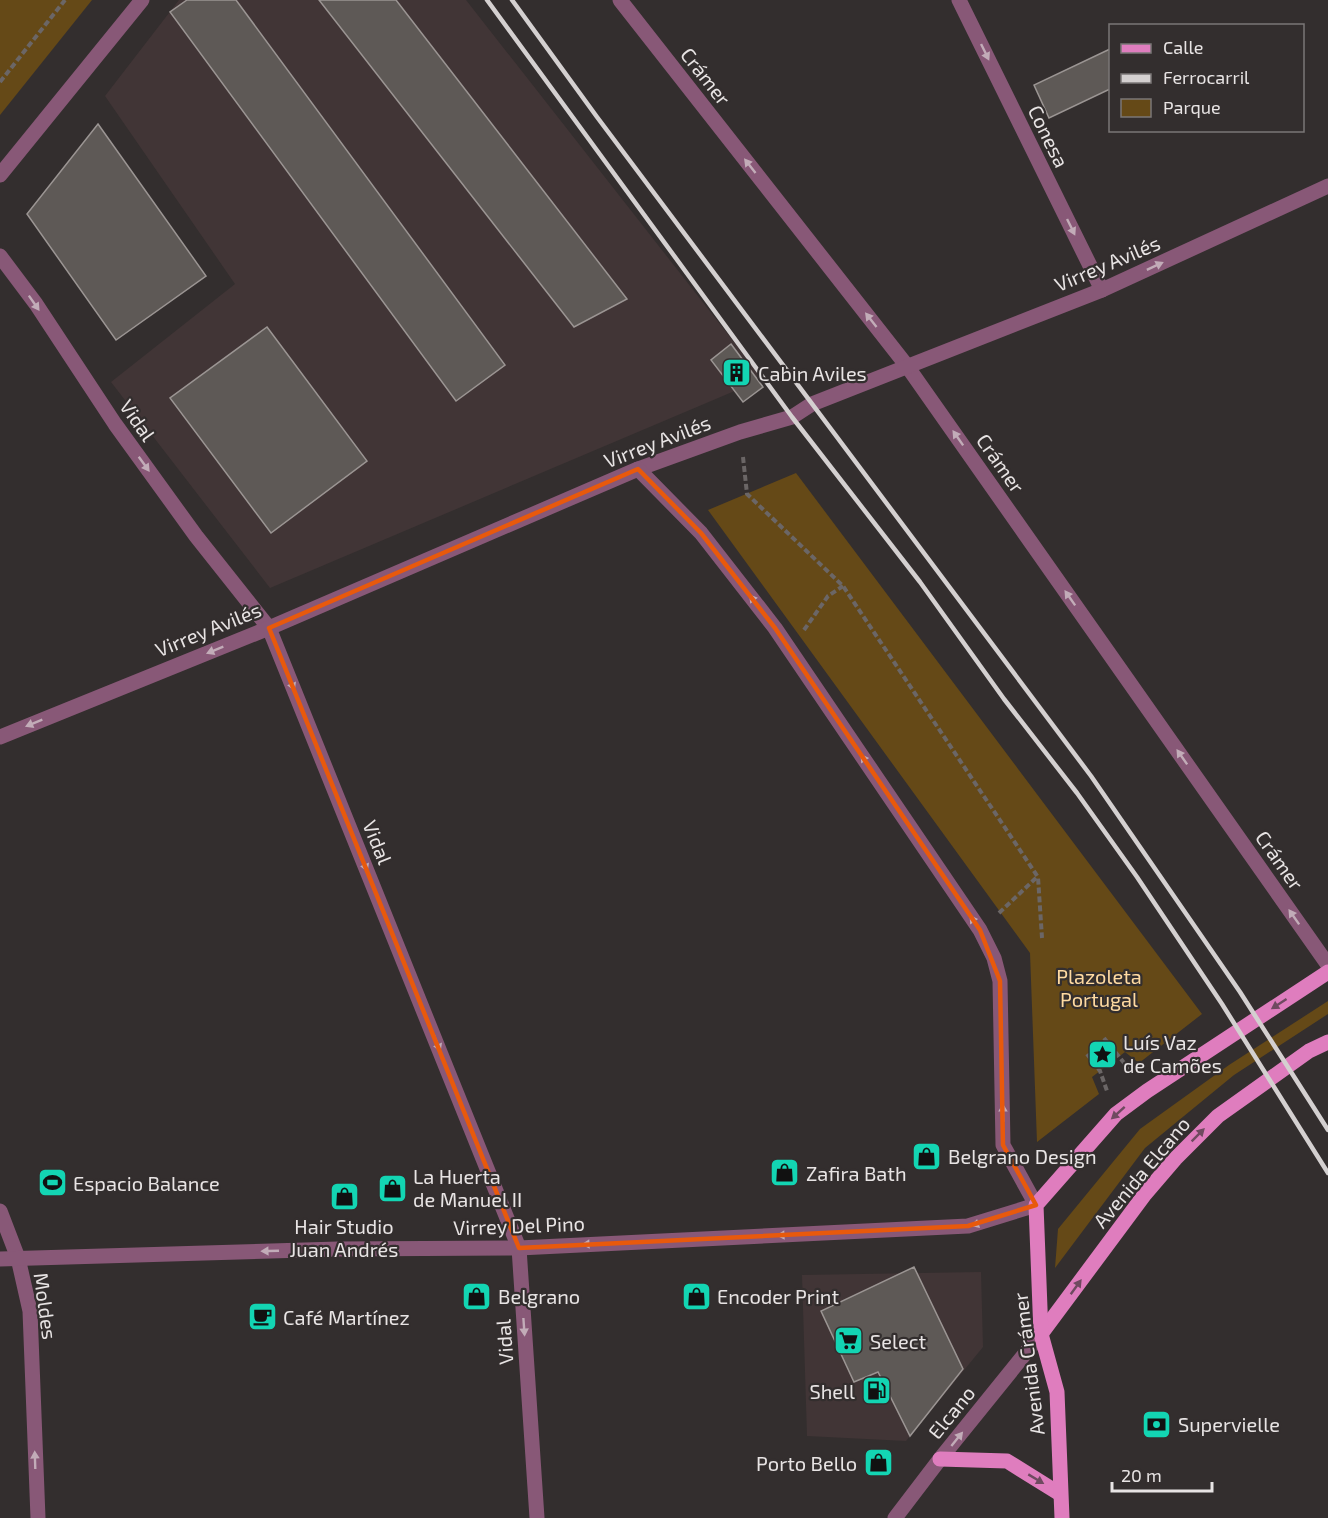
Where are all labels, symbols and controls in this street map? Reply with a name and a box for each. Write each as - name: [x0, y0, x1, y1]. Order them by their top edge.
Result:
- legend: [1109, 24, 1304, 132]
- text: Calle: [1163, 36, 1204, 58]
- street label: Crámer: [676, 42, 736, 110]
- one-way arrow: [980, 44, 989, 61]
- text: Ferrocarril: [1163, 66, 1250, 88]
- text: Parque: [1163, 96, 1221, 118]
- street label: Conesa: [1024, 101, 1074, 171]
- one-way arrow: [745, 159, 757, 174]
- one-way arrow: [1067, 219, 1076, 236]
- street label: Virrey Avilés: [1051, 230, 1163, 296]
- one-way arrow: [1147, 261, 1164, 270]
- one-way arrow: [28, 295, 39, 311]
- one-way arrow: [864, 312, 877, 328]
- building icon: Cabin Aviles: [721, 357, 753, 389]
- place label: Cabin Aviles: [758, 361, 867, 385]
- street label: Vidal: [115, 394, 161, 446]
- street label: Virrey Avilés: [600, 410, 714, 472]
- street label: Crámer: [972, 429, 1030, 497]
- one-way arrow: [952, 431, 964, 447]
- one-way arrow: [138, 456, 150, 472]
- one-way arrow: [1064, 590, 1076, 606]
- one-way arrow: [749, 594, 761, 609]
- street label: Virrey Avilés: [152, 597, 264, 661]
- one-way arrow: [206, 646, 224, 655]
- one-way arrow: [287, 673, 296, 691]
- one-way arrow: [25, 719, 43, 728]
- one-way arrow: [1176, 750, 1188, 766]
- one-way arrow: [860, 754, 872, 770]
- street label: Vidal: [358, 816, 398, 868]
- street label: Crámer: [1251, 826, 1309, 894]
- one-way arrow: [359, 854, 369, 872]
- one-way arrow: [1288, 909, 1300, 925]
- one-way arrow: [970, 915, 981, 931]
- park label: Plazoleta Portugal: [1056, 964, 1142, 1011]
- one-way arrow: [1271, 998, 1287, 1009]
- place label: Luís Vaz de Camões: [1123, 1030, 1222, 1077]
- one-way arrow: [432, 1035, 442, 1053]
- place icon: Luís Vaz de Camões: [1086, 1038, 1118, 1070]
- one-way arrow: [998, 1103, 1007, 1122]
- one-way arrow: [1111, 1106, 1126, 1119]
- street label: Avenida Elcano: [1088, 1112, 1194, 1232]
- one-way arrow: [1191, 1128, 1205, 1143]
- shop icon: Belgrano Design: [911, 1140, 943, 1172]
- place label: Belgrano Design: [948, 1144, 1097, 1168]
- shop icon: Zafira Bath: [769, 1157, 801, 1189]
- place label: Zafira Bath: [806, 1161, 907, 1185]
- place label: La Huerta de Manuel II: [413, 1164, 522, 1211]
- sports icon: Espacio Balance: [36, 1167, 68, 1199]
- place label: Espacio Balance: [73, 1171, 220, 1195]
- shop icon: La Huerta de Manuel II: [376, 1172, 408, 1204]
- shop icon: Hair Studio Juan Andrés: [328, 1180, 360, 1212]
- street label: Virrey Del Pino: [453, 1211, 585, 1239]
- place label: Hair Studio Juan Andrés: [290, 1214, 398, 1261]
- one-way arrow: [971, 1218, 989, 1228]
- one-way arrow: [776, 1230, 795, 1239]
- one-way arrow: [582, 1240, 601, 1249]
- one-way arrow: [261, 1246, 280, 1255]
- street label: Moldes: [29, 1271, 63, 1341]
- shop icon: Belgrano: [461, 1280, 493, 1312]
- shop icon: Encoder Print: [680, 1280, 712, 1312]
- one-way arrow: [1070, 1280, 1082, 1296]
- place label: Belgrano: [498, 1284, 580, 1308]
- place label: Encoder Print: [717, 1284, 839, 1308]
- street label: Avenida Crámer: [1007, 1291, 1049, 1437]
- cafe icon: Café Martínez: [246, 1301, 278, 1333]
- place label: Café Martínez: [283, 1305, 410, 1329]
- one-way arrow: [520, 1317, 529, 1336]
- street label: Vidal: [490, 1318, 518, 1366]
- supermarket icon: Select: [833, 1325, 865, 1357]
- place label: Select: [870, 1329, 926, 1353]
- fuel station icon: Shell: [860, 1375, 892, 1407]
- place label: Shell: [810, 1379, 855, 1403]
- street label: Elcano: [923, 1381, 979, 1443]
- bank icon: Supervielle: [1141, 1408, 1173, 1440]
- place label: Supervielle: [1178, 1412, 1280, 1436]
- one-way arrow: [950, 1431, 963, 1447]
- shop icon: Porto Bello: [862, 1447, 894, 1479]
- one-way arrow: [31, 1450, 40, 1469]
- place label: Porto Bello: [756, 1451, 857, 1475]
- scale bar: [1112, 1455, 1212, 1493]
- text: 20 m: [1121, 1464, 1162, 1486]
- one-way arrow: [1027, 1473, 1044, 1484]

